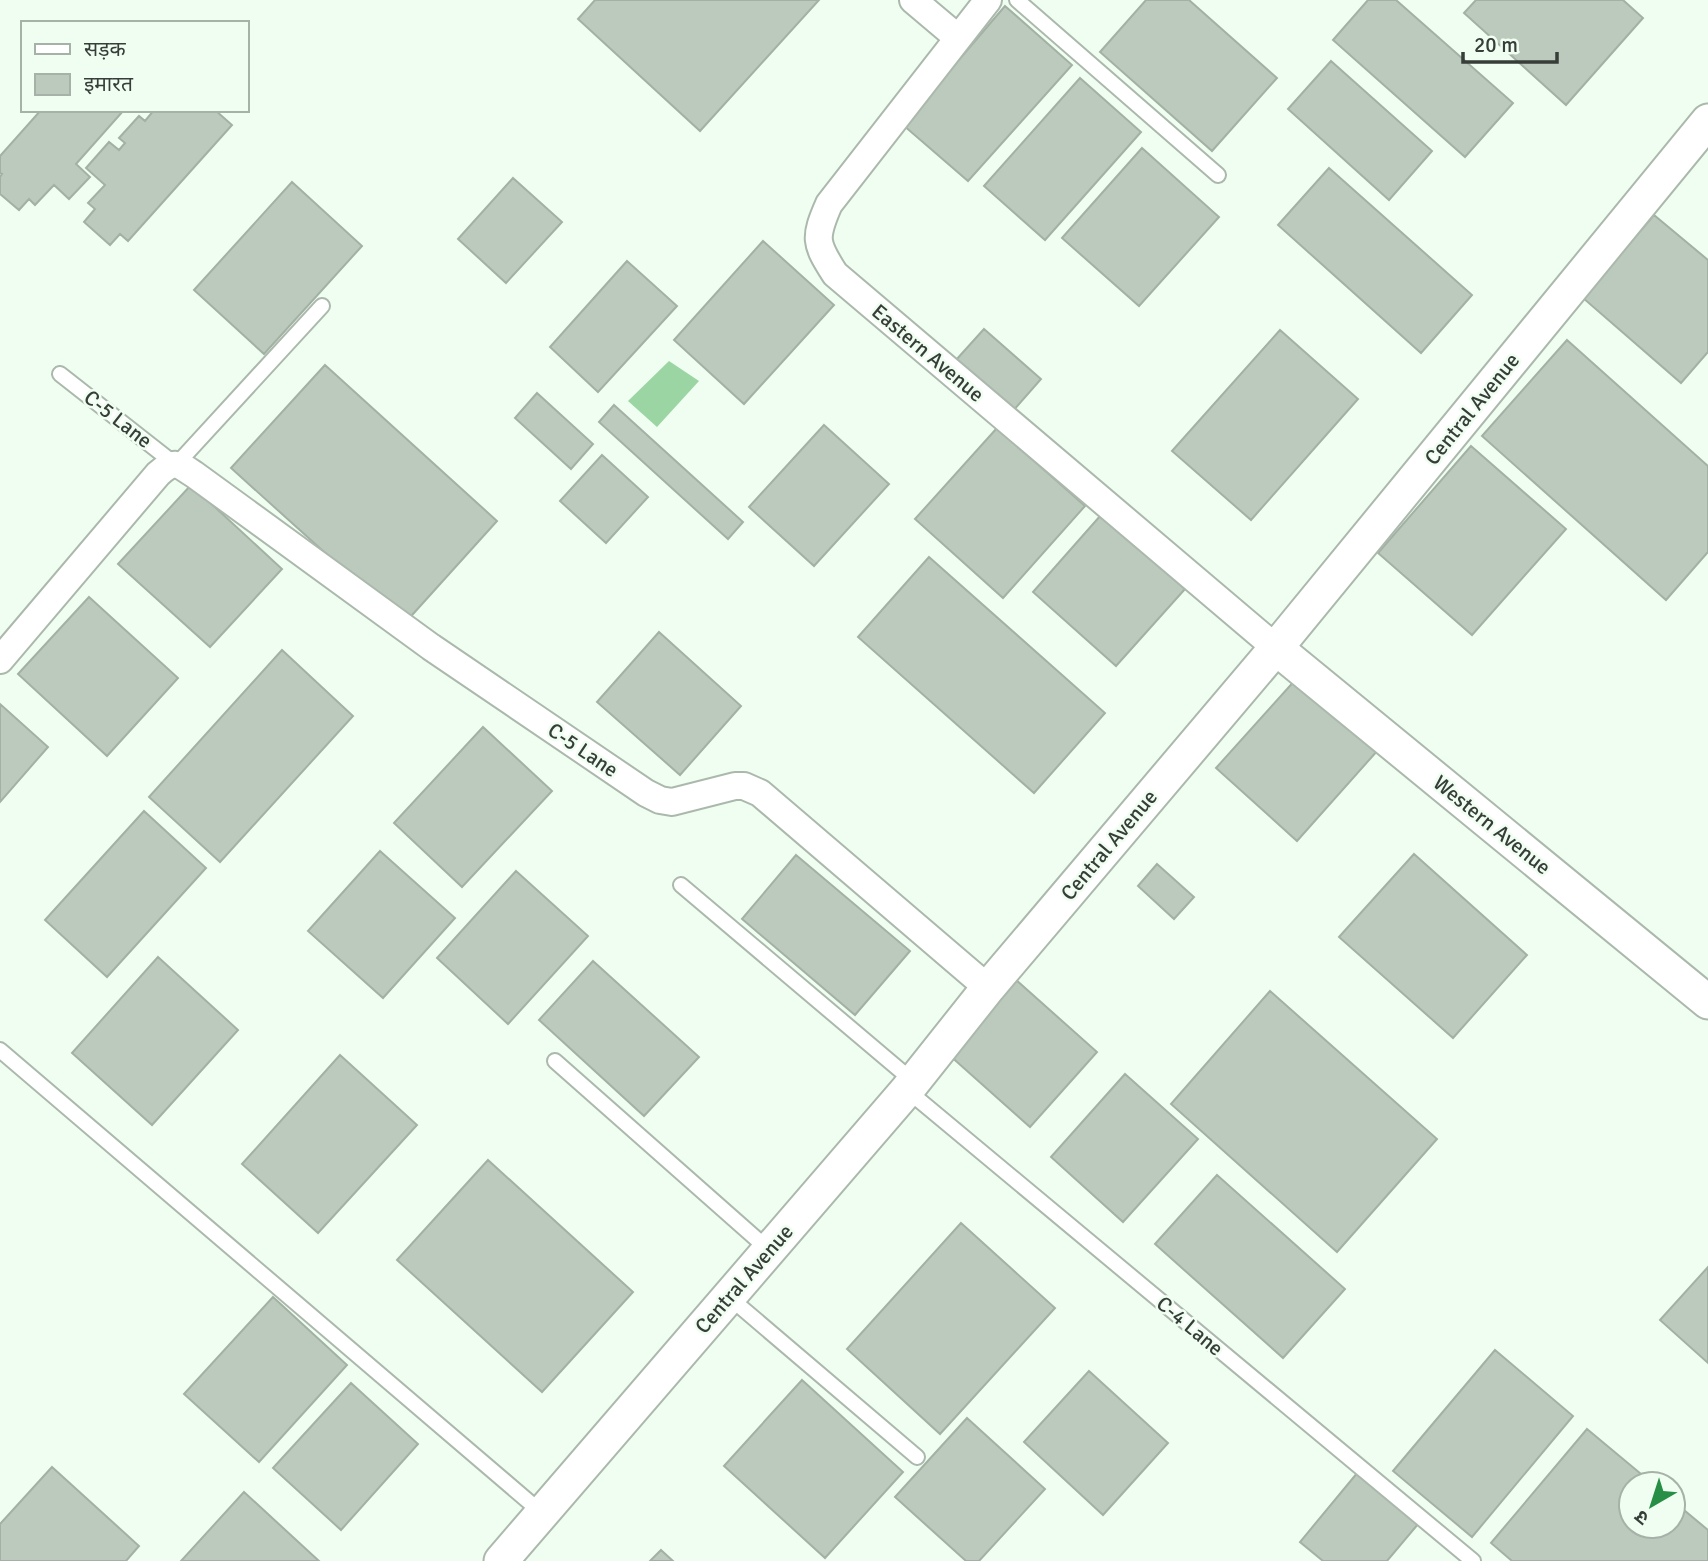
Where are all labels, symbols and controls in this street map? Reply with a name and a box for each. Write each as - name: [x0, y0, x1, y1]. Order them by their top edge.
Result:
- legend: [21, 21, 248, 112]
- scale bar: [1463, 21, 1558, 65]
- text: 20 m: [1474, 32, 1518, 58]
- text: सड़क: [84, 36, 126, 62]
- text: इमारत: [84, 71, 134, 97]
- street label: Eastern Avenue: [867, 298, 989, 408]
- street label: Central Avenue: [1419, 348, 1525, 470]
- street label: C-5 Lane: [79, 384, 157, 454]
- street label: C-5 Lane: [543, 717, 623, 783]
- street label: Western Avenue: [1428, 770, 1556, 880]
- street label: Central Avenue: [1055, 784, 1163, 906]
- street label: Central Avenue: [689, 1219, 799, 1339]
- street label: C-4 Lane: [1151, 1291, 1229, 1361]
- north arrow: [1617, 1470, 1687, 1540]
- text: उ: [1629, 1504, 1654, 1530]

